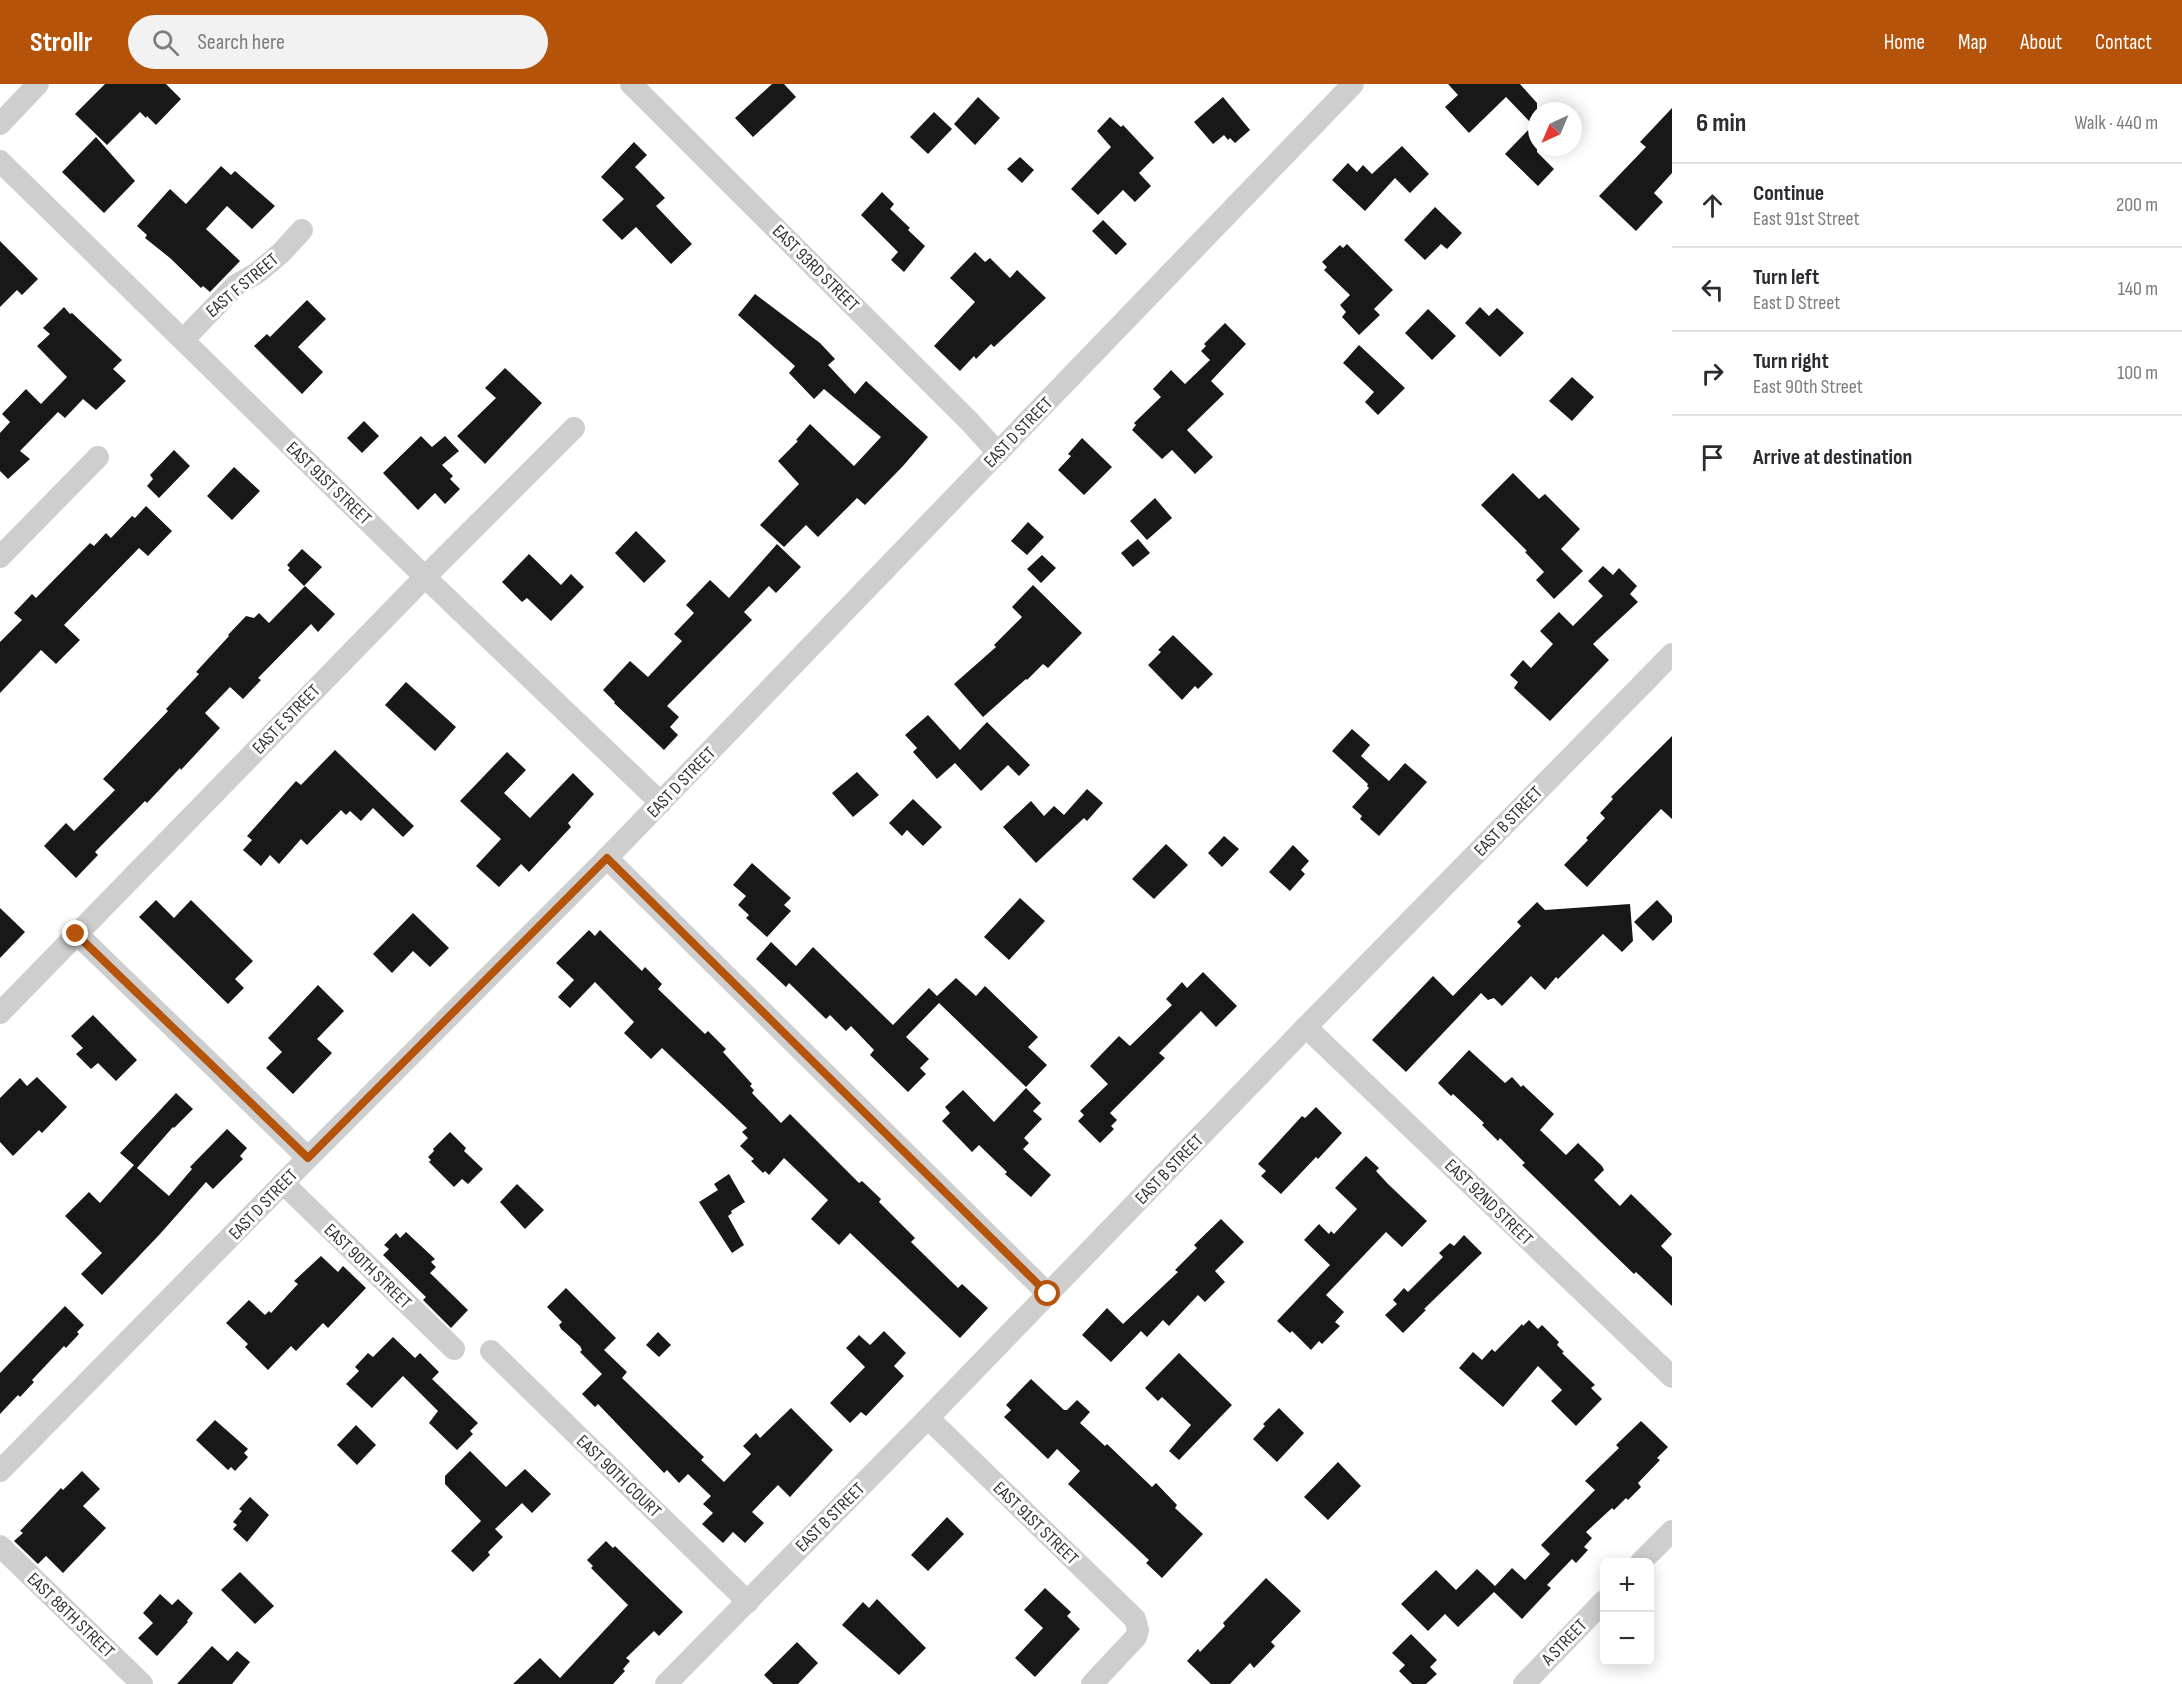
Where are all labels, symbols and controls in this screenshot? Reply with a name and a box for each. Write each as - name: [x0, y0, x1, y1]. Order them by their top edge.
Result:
- search box: [128, 15, 548, 69]
- text: Strollr: [30, 26, 92, 59]
- icon: search: [149, 26, 182, 59]
- text: Search here: [197, 29, 285, 56]
- text: Home: [1884, 30, 1925, 55]
- text: Map: [1958, 30, 1987, 55]
- text: About: [2020, 30, 2062, 55]
- text: Contact: [2095, 30, 2152, 55]
- north arrow: [1528, 102, 1582, 156]
- text: 6 min: [1696, 108, 1746, 139]
- text: Walk · 440 m: [2074, 111, 2158, 135]
- text: Continue: [1753, 180, 1824, 207]
- icon: ahead: [1696, 189, 1729, 222]
- text: 200 m: [2116, 193, 2158, 217]
- text: East 91st Street: [1753, 207, 1860, 231]
- street label: EAST 93RD STREET: [768, 221, 863, 316]
- street label: EAST F STREET: [202, 249, 283, 322]
- text: Turn left: [1753, 264, 1819, 291]
- icon: left: [1696, 273, 1729, 306]
- text: 140 m: [2118, 277, 2158, 301]
- text: East D Street: [1753, 291, 1840, 315]
- text: Turn right: [1753, 348, 1829, 375]
- icon: right: [1696, 357, 1729, 390]
- text: 100 m: [2117, 361, 2158, 385]
- text: East 90th Street: [1753, 375, 1863, 399]
- street label: EAST D STREET: [980, 393, 1057, 472]
- street label: EAST 91ST STREET: [282, 438, 376, 529]
- icon: arrive: [1696, 441, 1729, 474]
- text: Arrive at destination: [1753, 444, 1912, 471]
- street label: EAST E STREET: [248, 680, 325, 758]
- street label: EAST D STREET: [643, 743, 720, 822]
- street label: EAST B STREET: [1470, 782, 1547, 861]
- route end: [62, 920, 88, 946]
- street label: EAST B STREET: [1131, 1130, 1208, 1209]
- street label: EAST 92ND STREET: [1440, 1155, 1537, 1250]
- street label: EAST D STREET: [225, 1165, 302, 1244]
- street label: EAST 90TH STREET: [320, 1220, 416, 1313]
- route start: [1034, 1280, 1060, 1306]
- street label: EAST 90TH COURT: [572, 1431, 665, 1522]
- street label: EAST B STREET: [791, 1478, 869, 1556]
- street label: EAST 91ST STREET: [989, 1478, 1083, 1569]
- map controls: [1600, 1558, 1654, 1666]
- button: +: [1600, 1558, 1654, 1612]
- street label: EAST 88TH STREET: [23, 1568, 119, 1662]
- button: −: [1600, 1612, 1654, 1666]
- street label: A STREET: [1537, 1615, 1591, 1670]

